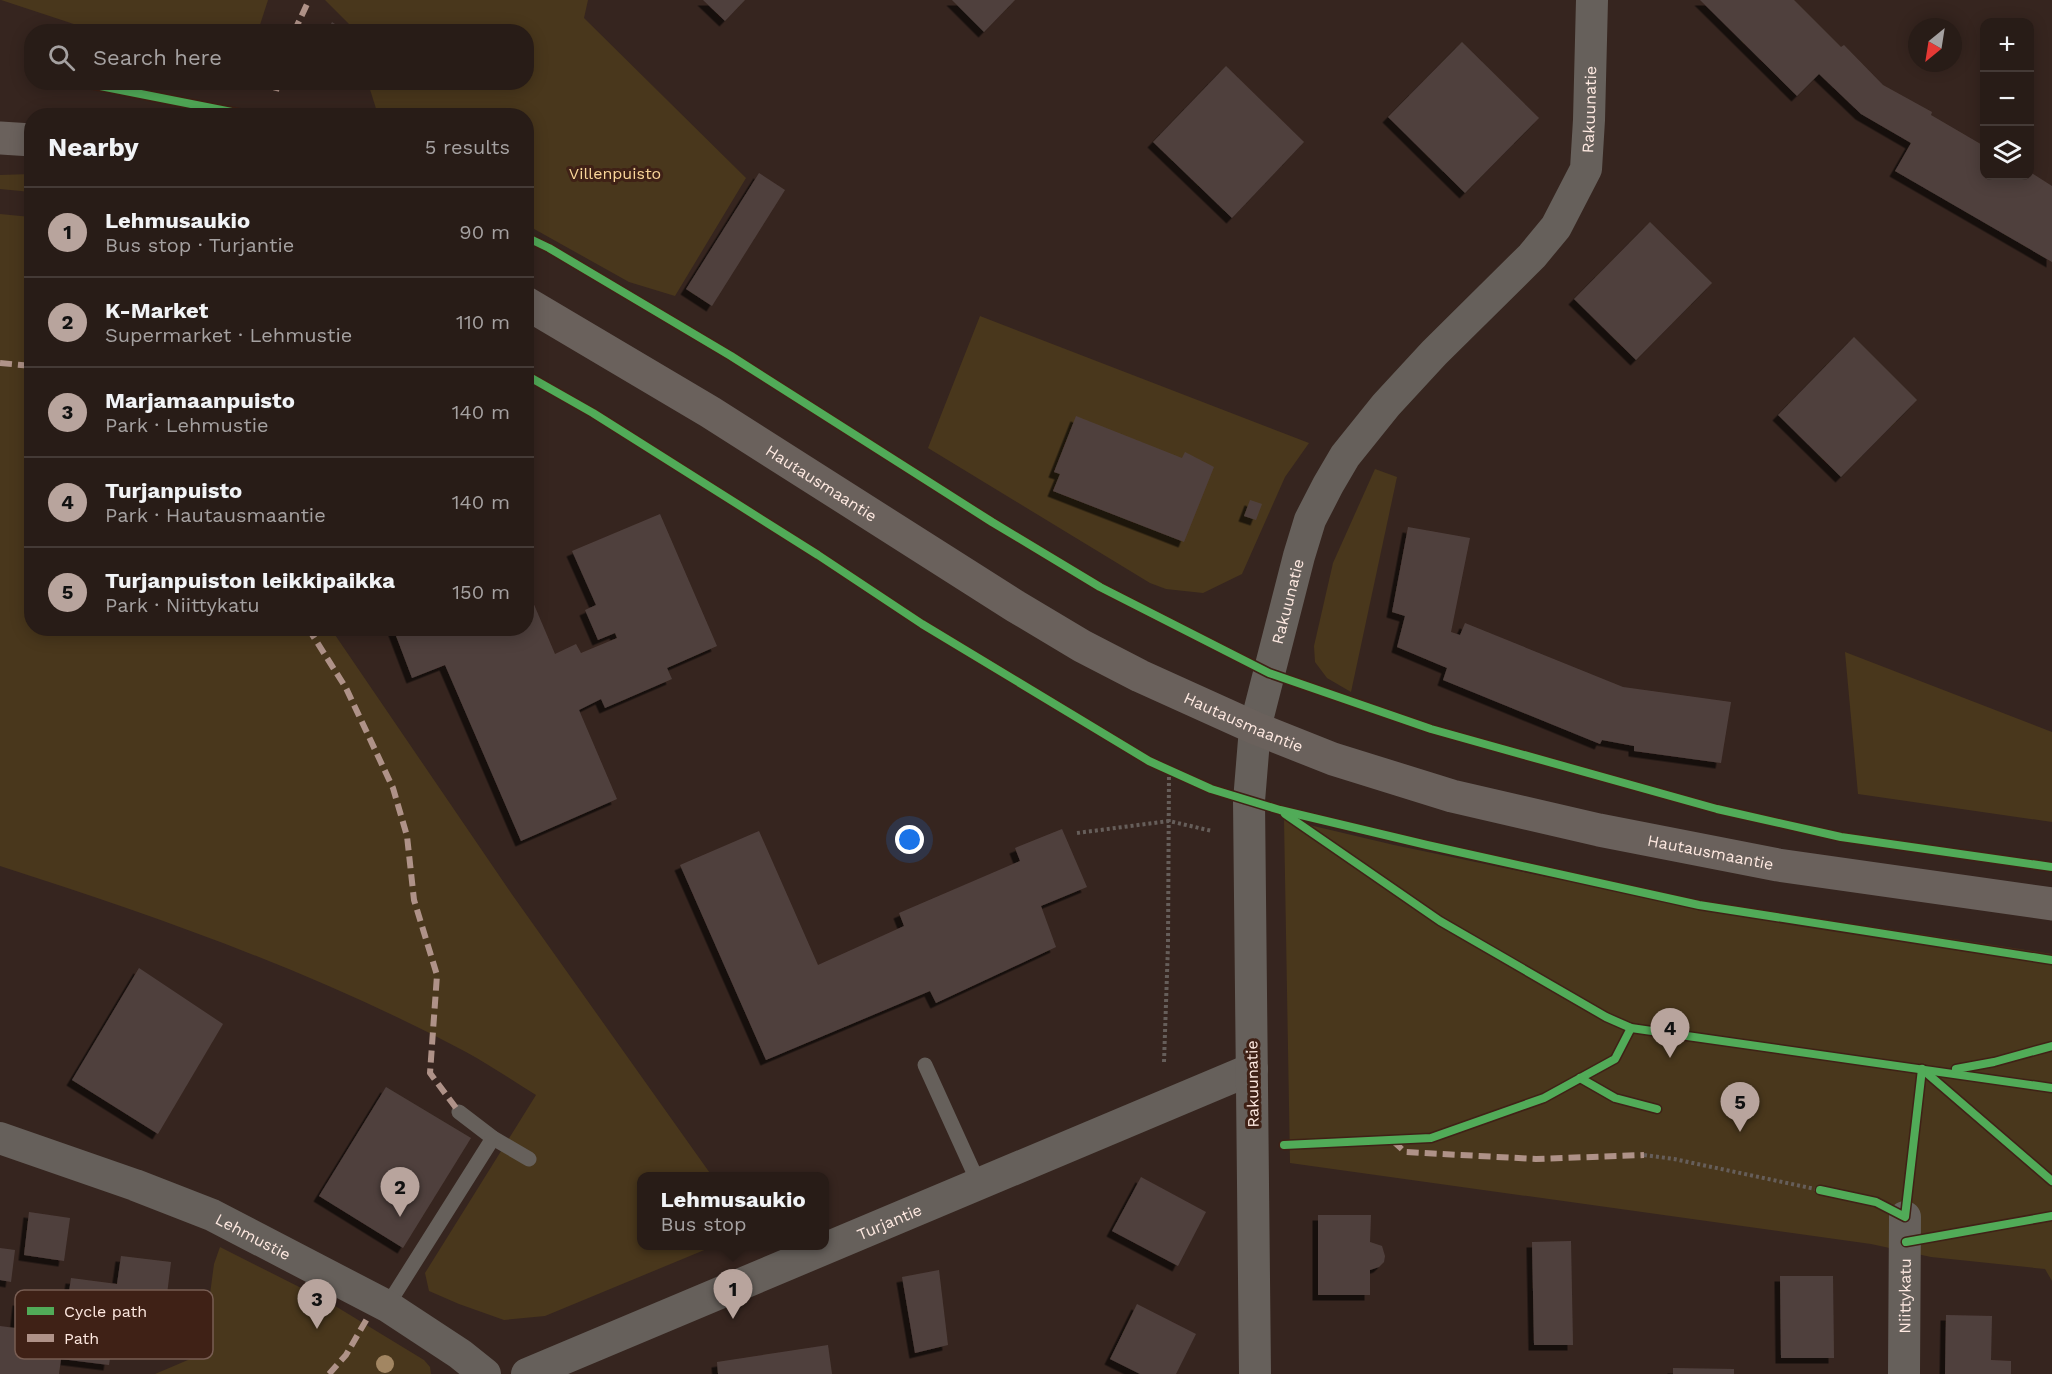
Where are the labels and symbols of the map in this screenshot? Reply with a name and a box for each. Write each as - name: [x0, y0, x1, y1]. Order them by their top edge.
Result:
- north arrow: [1908, 18, 1962, 72]
- street label: Rakuunatie: [1578, 66, 1600, 154]
- park label: Villenpuisto: [569, 164, 661, 183]
- street label: Hautausmaantie: [762, 441, 880, 526]
- street label: Rakuunatie: [1268, 557, 1308, 646]
- street label: Hautausmaantie: [1181, 688, 1306, 756]
- your location: [895, 825, 924, 854]
- street label: Hautausmaantie: [1646, 831, 1775, 874]
- pin: 4: [1650, 1008, 1690, 1058]
- street label: Rakuunatie: [1242, 1040, 1263, 1128]
- pin: 5: [1720, 1082, 1760, 1132]
- pin: 2: [380, 1168, 420, 1217]
- street label: Turjantie: [854, 1200, 925, 1244]
- street label: Lehmustie: [212, 1209, 294, 1264]
- street label: Niittykatu: [1895, 1258, 1915, 1334]
- pin: 1: [714, 1270, 752, 1319]
- pin: 3: [298, 1280, 336, 1329]
- legend: [15, 1290, 213, 1359]
- text: Cycle path: [64, 1302, 147, 1321]
- text: Path: [64, 1329, 99, 1348]

